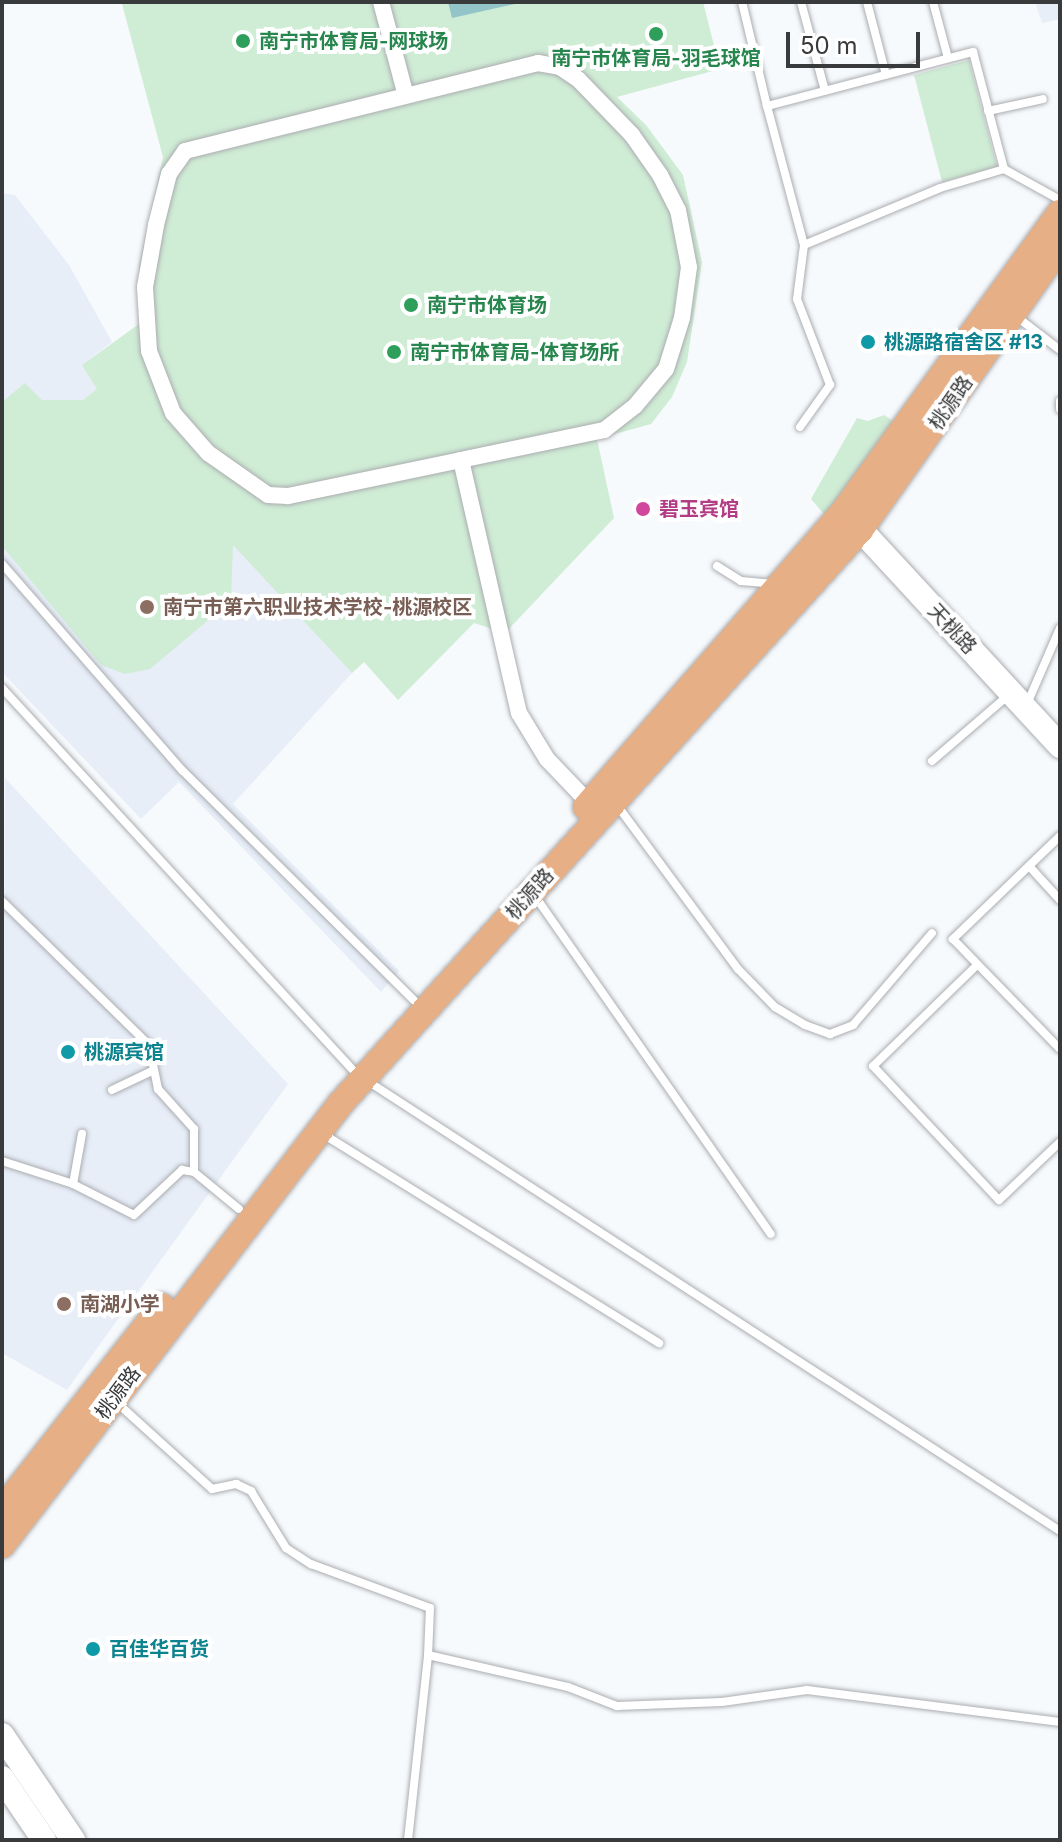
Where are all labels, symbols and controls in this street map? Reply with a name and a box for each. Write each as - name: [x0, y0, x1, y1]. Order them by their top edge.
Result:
- scale bar: [790, 16, 924, 66]
- marker: 南宁市体育局-羽毛球馆: [647, 25, 665, 43]
- place label: 南宁市体育局-网球场: [259, 29, 448, 53]
- text: 50 m: [800, 31, 858, 60]
- marker: 南宁市体育局-网球场: [234, 32, 252, 50]
- place label: 南宁市体育局-羽毛球馆: [551, 46, 761, 70]
- place label: 南宁市体育场: [427, 293, 547, 317]
- marker: 南宁市体育场: [402, 296, 420, 314]
- place label: 桃源路宿舍区 #13: [884, 330, 1043, 354]
- marker: 桃源路宿舍区 #13: [859, 333, 877, 351]
- place label: 南宁市体育局-体育场所: [410, 340, 619, 364]
- marker: 南宁市体育局-体育场所: [385, 343, 403, 361]
- street label: 桃源路: [924, 372, 978, 434]
- place label: 碧玉宾馆: [659, 497, 739, 521]
- marker: 碧玉宾馆: [634, 500, 652, 518]
- place label: 南宁市第六职业技术学校-桃源校区: [163, 595, 472, 619]
- marker: 南宁市第六职业技术学校-桃源校区: [138, 598, 156, 616]
- street label: 天桃路: [923, 599, 981, 659]
- street label: 桃源路: [501, 864, 559, 924]
- place label: 桃源宾馆: [84, 1040, 164, 1064]
- marker: 桃源宾馆: [59, 1043, 77, 1061]
- place label: 南湖小学: [80, 1292, 160, 1316]
- marker: 南湖小学: [55, 1295, 73, 1313]
- street label: 桃源路: [90, 1362, 146, 1424]
- place label: 百佳华百货: [109, 1637, 209, 1661]
- marker: 百佳华百货: [84, 1640, 102, 1658]

